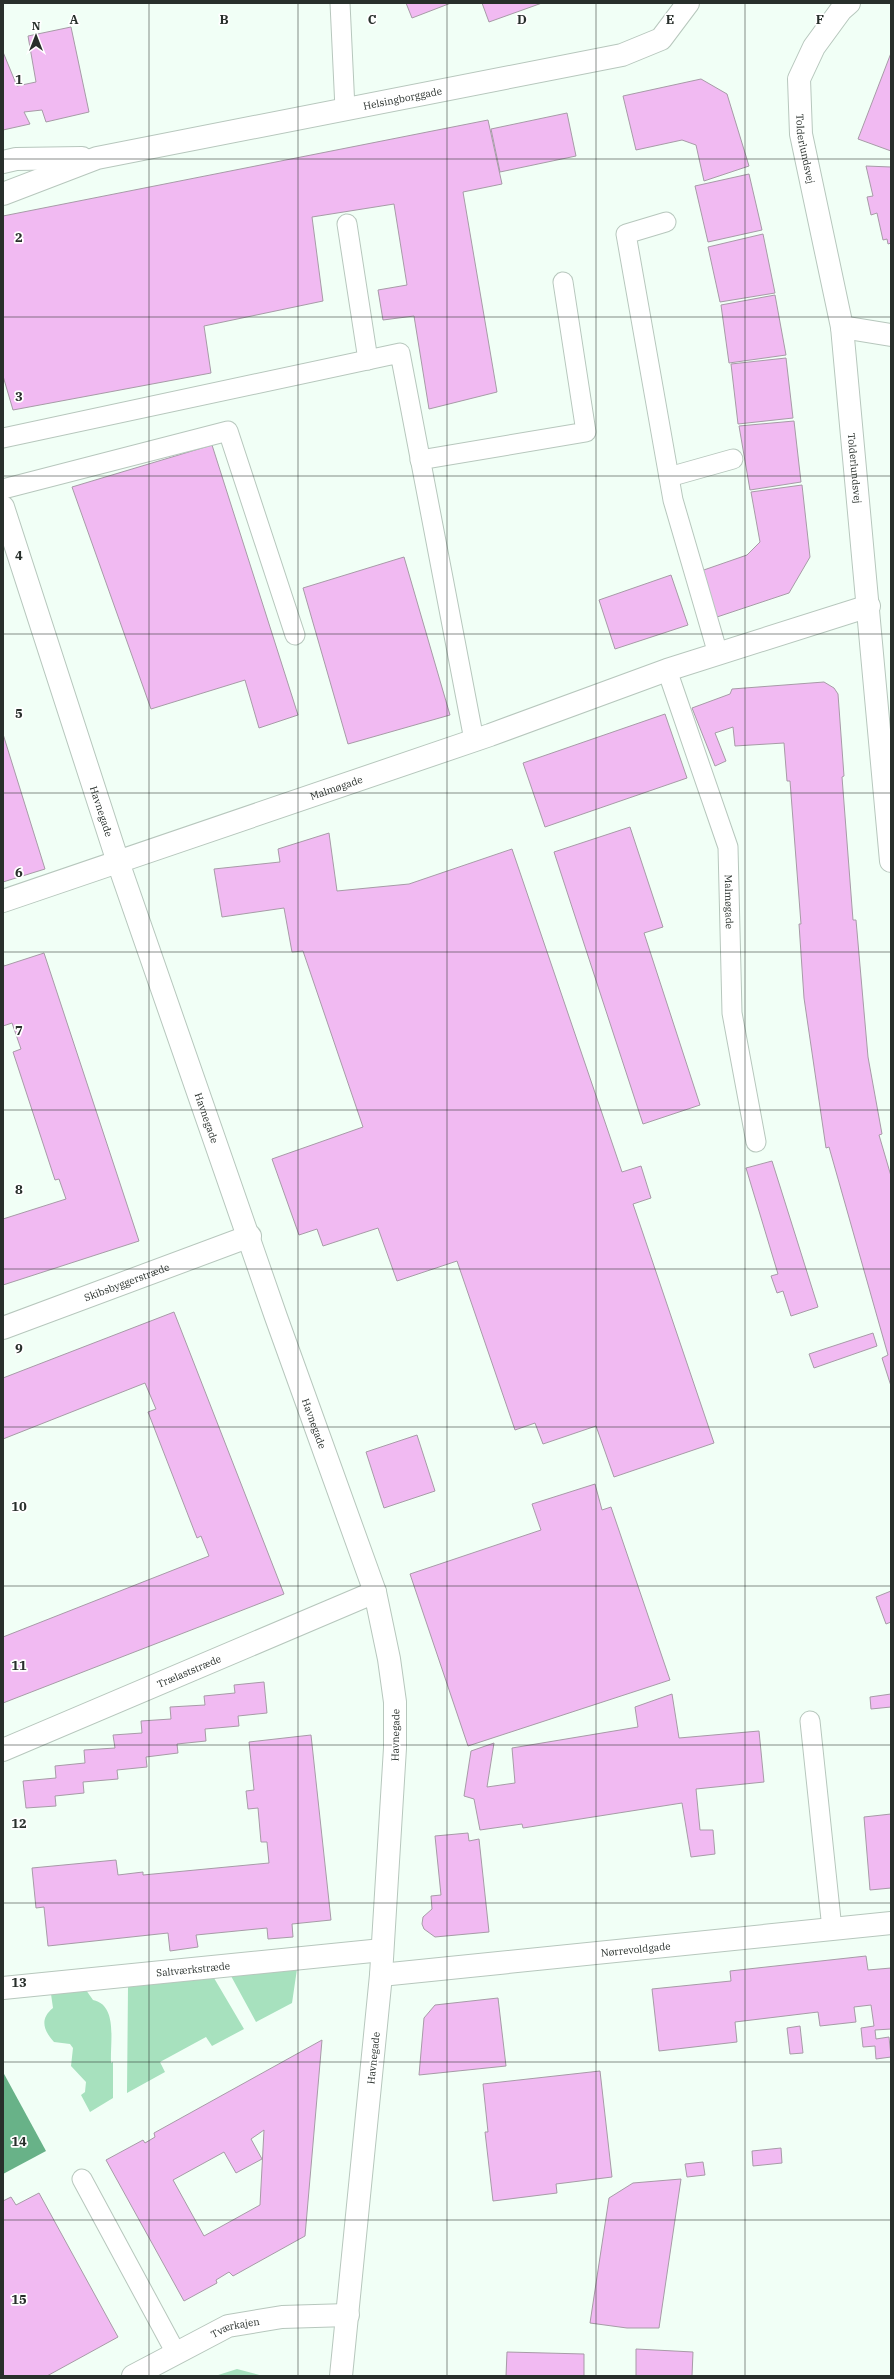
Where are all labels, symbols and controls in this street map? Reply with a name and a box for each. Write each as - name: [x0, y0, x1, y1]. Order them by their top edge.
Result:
- text: A: [69, 11, 79, 28]
- text: B: [219, 11, 229, 28]
- text: C: [368, 11, 377, 28]
- text: D: [517, 11, 527, 28]
- text: E: [666, 11, 674, 28]
- text: F: [816, 11, 824, 28]
- north arrow: [16, 16, 56, 56]
- text: N: [32, 19, 41, 33]
- text: 1: [15, 71, 23, 88]
- street label: Helsingborggade: [362, 84, 443, 113]
- street label: Tolderlundsvej: [793, 114, 817, 185]
- text: 2: [15, 229, 23, 246]
- text: 3: [15, 388, 23, 405]
- street label: Tolderlundsvej: [845, 432, 864, 504]
- text: 4: [15, 547, 23, 564]
- text: 5: [15, 705, 23, 722]
- street label: Malmøgade: [308, 773, 364, 803]
- street label: Havnegade: [87, 785, 115, 839]
- text: 6: [15, 864, 23, 881]
- street label: Malmøgade: [722, 874, 736, 929]
- text: 7: [15, 1022, 23, 1039]
- street label: Havnegade: [192, 1091, 221, 1145]
- text: 8: [15, 1181, 23, 1198]
- street label: Skibsbyggerstræde: [82, 1261, 171, 1304]
- text: 9: [15, 1340, 23, 1357]
- street label: Havnegade: [299, 1397, 329, 1451]
- text: 10: [11, 1498, 27, 1515]
- street label: Trælaststræde: [155, 1652, 223, 1691]
- text: 11: [11, 1657, 27, 1674]
- street label: Havnegade: [389, 1709, 402, 1761]
- text: 12: [11, 1815, 27, 1832]
- street label: Nørrevoldgade: [600, 1940, 671, 1960]
- street label: Saltværkstræde: [156, 1959, 231, 1980]
- text: 13: [11, 1974, 27, 1991]
- street label: Havnegade: [364, 2031, 383, 2085]
- text: 14: [11, 2133, 27, 2150]
- text: 15: [11, 2291, 27, 2308]
- street label: Tværkajen: [209, 2315, 261, 2341]

